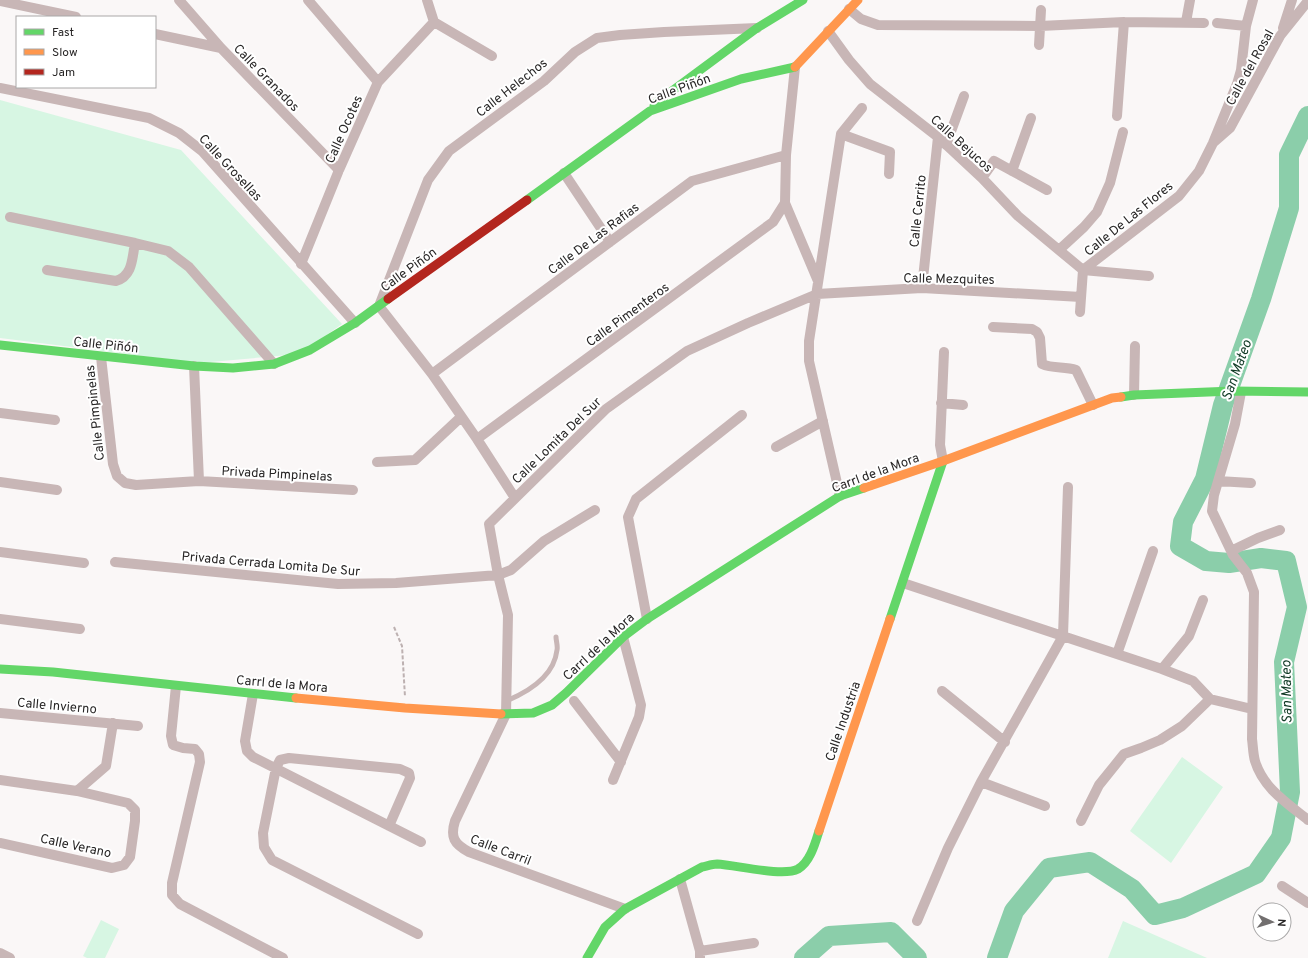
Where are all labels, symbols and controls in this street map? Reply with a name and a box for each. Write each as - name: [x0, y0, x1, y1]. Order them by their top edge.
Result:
- legend: [16, 16, 156, 88]
- text: Fast: [52, 25, 74, 41]
- street label: Calle del Rosal: [1223, 27, 1278, 109]
- street label: Calle Granados: [229, 41, 302, 116]
- text: Slow: [52, 45, 78, 61]
- street label: Calle Helechos: [473, 56, 551, 121]
- text: Jam: [52, 65, 75, 81]
- street label: Calle Piñón: [646, 71, 713, 109]
- street label: Calle Ocotes: [323, 93, 367, 166]
- street label: Calle Bejucos: [926, 112, 995, 177]
- street label: Calle Grosellas: [194, 132, 265, 205]
- street label: Calle Cerrito: [907, 174, 931, 248]
- street label: Calle De Las Flores: [1082, 179, 1177, 260]
- street label: Calle De Las Rafias: [545, 200, 643, 279]
- street label: Calle Piñón: [378, 245, 440, 296]
- street label: Calle Mezquites: [903, 271, 995, 289]
- street label: Calle Pimenteros: [583, 280, 673, 351]
- street label: Calle Piñón: [72, 335, 139, 357]
- water label: San Mateo: [1219, 337, 1256, 403]
- street label: Calle Pimpinelas: [83, 364, 109, 462]
- street label: Calle Lomita Del Sur: [509, 395, 605, 488]
- street label: Carrl de la Mora: [830, 451, 922, 497]
- street label: Privada Pimpinelas: [221, 464, 333, 486]
- street label: Privada Cerrada Lomita De Sur: [181, 549, 361, 581]
- street label: Carrl de la Mora: [560, 610, 638, 685]
- water label: San Mateo: [1278, 660, 1297, 724]
- street label: Carrl de la Mora: [235, 673, 328, 697]
- street label: Calle Industria: [823, 680, 865, 764]
- street label: Calle Invierno: [16, 696, 97, 718]
- street label: Calle Verano: [38, 832, 113, 862]
- street label: Calle Carril: [467, 832, 533, 870]
- north arrow: [1252, 902, 1292, 942]
- text: N: [1274, 918, 1288, 927]

